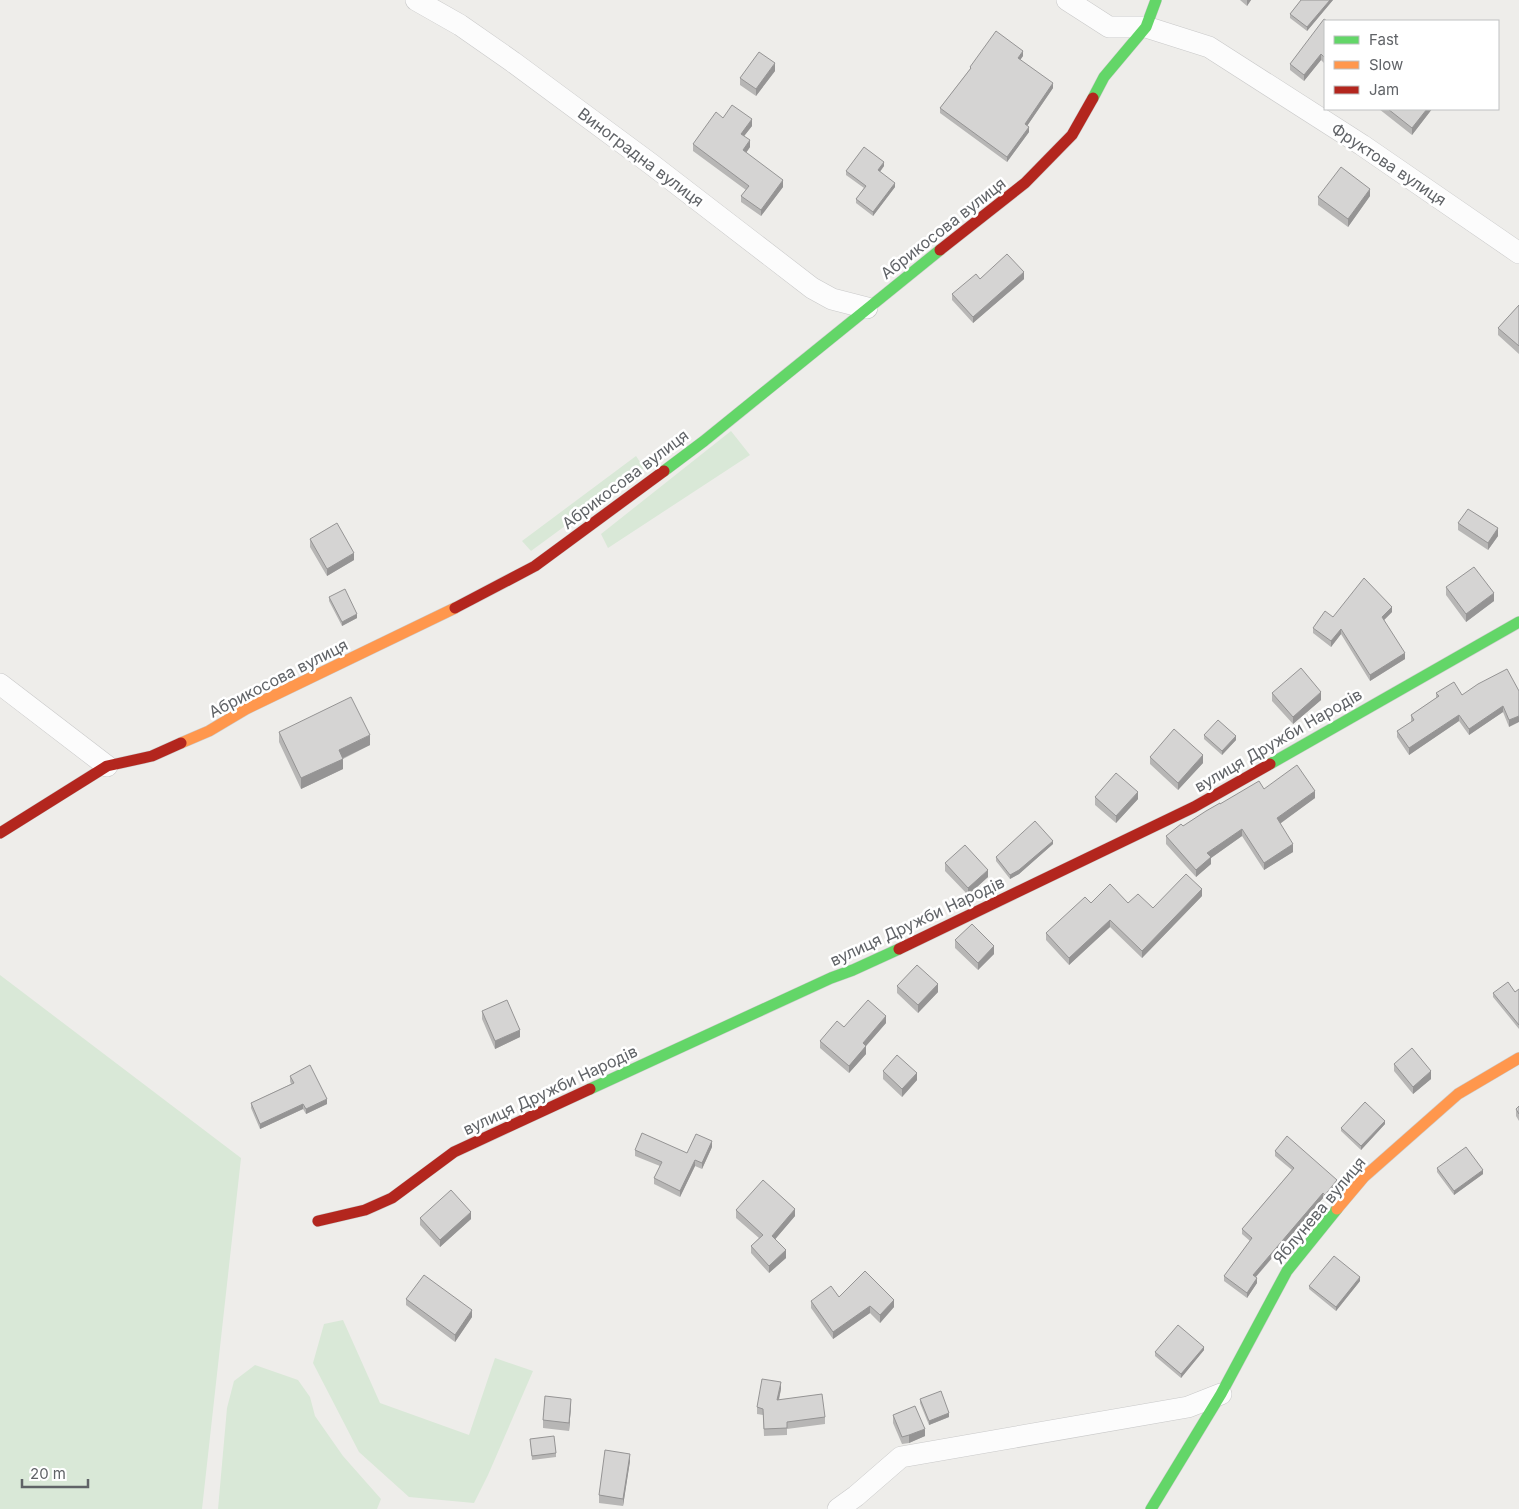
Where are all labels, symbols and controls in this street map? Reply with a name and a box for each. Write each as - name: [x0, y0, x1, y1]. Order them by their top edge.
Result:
- legend: [1324, 20, 1499, 110]
- text: Fast: [1369, 30, 1399, 49]
- text: Slow: [1369, 55, 1403, 74]
- text: Jam: [1369, 80, 1399, 99]
- street label: Виноградна вулиця: [574, 103, 708, 211]
- street label: Фруктова вулиця: [1328, 118, 1450, 210]
- street label: Абрикосова вулиця: [876, 173, 1010, 283]
- street label: Абрикосова вулиця: [558, 425, 692, 533]
- street label: Абрикосова вулиця: [205, 634, 351, 722]
- street label: вулиця Дружби Народів: [1191, 684, 1365, 796]
- street label: вулиця Дружби Народів: [827, 872, 1007, 970]
- street label: вулиця Дружби Народів: [460, 1041, 640, 1139]
- street label: Яблунева вулиця: [1268, 1152, 1370, 1268]
- scale bar: [22, 1456, 89, 1488]
- text: 20 m: [30, 1464, 66, 1483]

